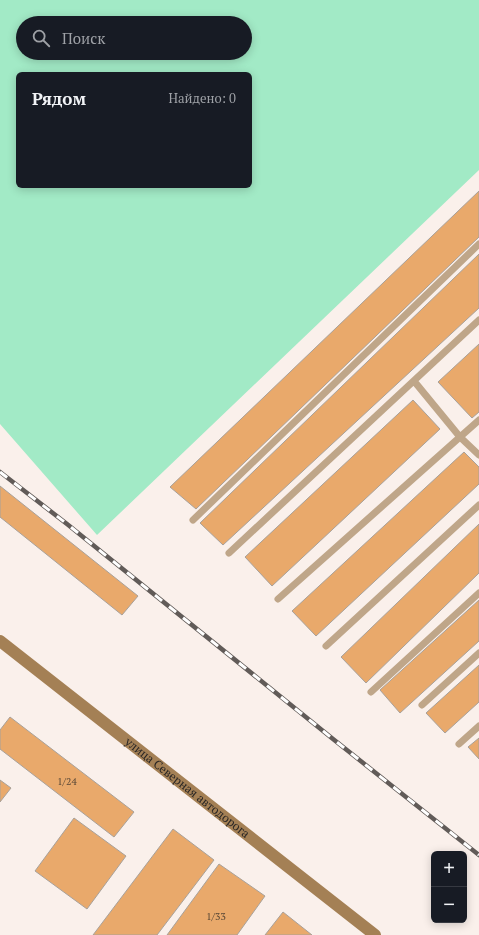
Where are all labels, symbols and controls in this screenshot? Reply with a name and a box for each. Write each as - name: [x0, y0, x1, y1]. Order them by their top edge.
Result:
- search box: [16, 16, 252, 60]
- icon: search: [30, 27, 52, 49]
- text: Поиск: [62, 28, 105, 48]
- text: Рядом: [32, 87, 86, 110]
- text: Найдено: 0: [169, 89, 236, 107]
- street label: улица Северная автодорога: [121, 733, 253, 841]
- house number: 1/24: [57, 775, 77, 788]
- map controls: [431, 851, 467, 923]
- button: +: [431, 851, 467, 887]
- button: −: [431, 887, 467, 923]
- house number: 1/33: [206, 910, 226, 923]

